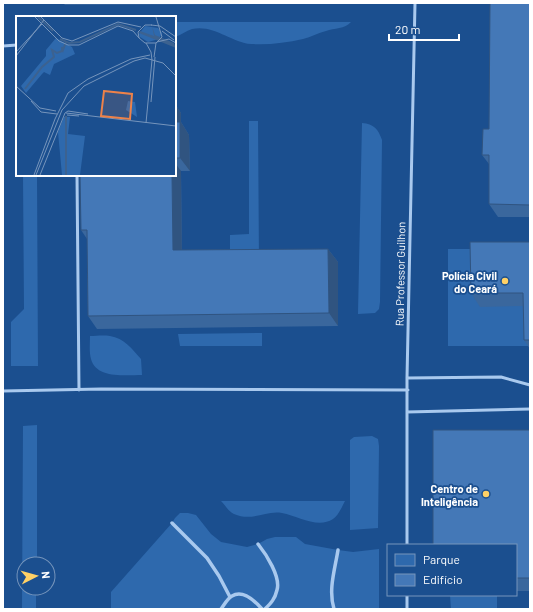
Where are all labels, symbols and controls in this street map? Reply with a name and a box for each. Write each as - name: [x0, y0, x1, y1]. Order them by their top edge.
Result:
- inset map: [16, 16, 176, 176]
- scale bar: [389, 16, 459, 42]
- text: 20 m: [395, 22, 421, 36]
- street label: Rua Professor Guilhon: [393, 222, 407, 326]
- place label: Polícia Civil do Ceará: [442, 269, 497, 295]
- marker: Polícia Civil do Ceará: [500, 276, 510, 286]
- place label: Centro de Inteligência: [421, 482, 478, 508]
- marker: Centro de Inteligência: [481, 489, 491, 499]
- legend: [387, 544, 517, 596]
- text: Parque: [423, 552, 460, 566]
- north arrow: [16, 556, 56, 596]
- text: N: [40, 571, 53, 579]
- text: Edifício: [423, 572, 463, 586]

